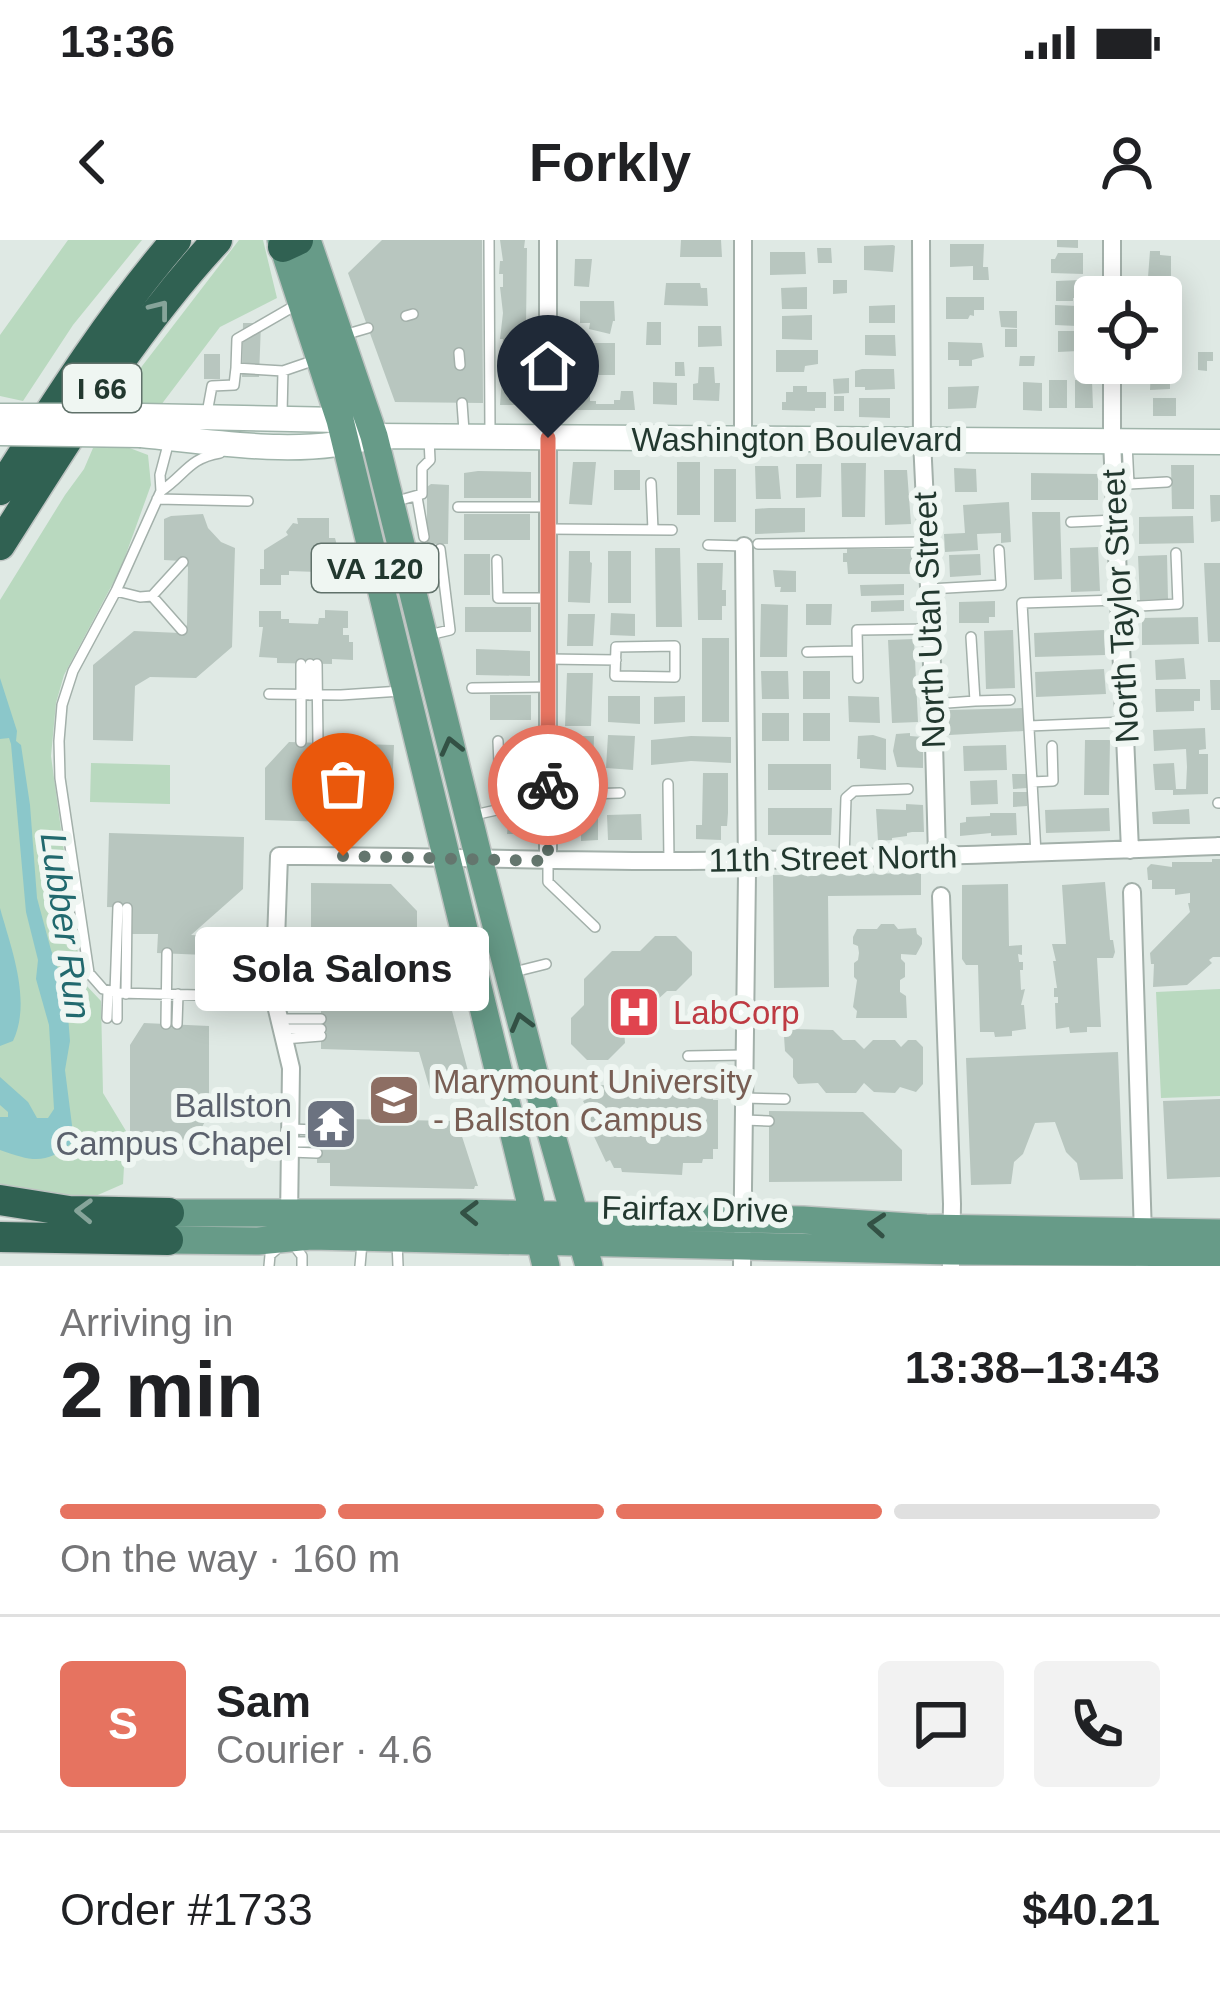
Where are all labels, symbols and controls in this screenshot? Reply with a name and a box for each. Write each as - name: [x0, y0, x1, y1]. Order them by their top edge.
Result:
- text: 13:36: [60, 16, 175, 67]
- icon: back: [60, 129, 126, 195]
- icon: person: [1094, 129, 1160, 195]
- text: Forkly: [529, 132, 691, 192]
- map controls: [1074, 276, 1182, 384]
- button: locate: [1074, 276, 1182, 384]
- one-way arrow: [145, 300, 167, 322]
- pin: [497, 315, 599, 438]
- icon: home: [515, 333, 581, 399]
- road number: I 66: [63, 364, 141, 412]
- street label: Washington Boulevard: [632, 421, 962, 458]
- street label: North Taylor Street: [1094, 468, 1146, 744]
- street label: North Utah Street: [906, 491, 952, 749]
- road number: VA 120: [312, 544, 438, 592]
- courier: [488, 725, 608, 845]
- pin: [292, 733, 394, 856]
- one-way arrow: [440, 736, 465, 756]
- icon: bag: [310, 751, 376, 817]
- icon: bike: [515, 752, 581, 818]
- water label: Lubber Run: [33, 830, 99, 1022]
- street label: 11th Street North: [708, 837, 958, 879]
- callout: Sola Salons: [196, 928, 490, 1012]
- text: Sola Salons: [231, 947, 453, 990]
- hospital icon: LabCorp: [606, 984, 662, 1040]
- place label: LabCorp: [673, 994, 800, 1031]
- one-way arrow: [510, 1012, 535, 1033]
- place label: Marymount University - Ballston Campus: [433, 1063, 753, 1138]
- school or university icon: Marymount University - Ballston Campus: [366, 1072, 422, 1128]
- place label: Ballston Campus Chapel: [55, 1087, 292, 1162]
- temple icon: Ballston Campus Chapel: [303, 1096, 359, 1152]
- street label: Fairfax Drive: [601, 1189, 789, 1229]
- one-way arrow: [74, 1198, 93, 1224]
- one-way arrow: [460, 1200, 478, 1226]
- one-way arrow: [867, 1213, 886, 1238]
- text: Arriving in: [60, 1301, 233, 1344]
- text: 13:38–13:43: [905, 1342, 1160, 1393]
- text: 2 min: [60, 1346, 264, 1434]
- text: On the way · 160 m: [60, 1537, 400, 1580]
- button: chat: [878, 1661, 1004, 1787]
- button: phone: [1034, 1661, 1160, 1787]
- text: Sam: [216, 1676, 311, 1727]
- text: S: [108, 1698, 138, 1749]
- text: Courier · 4.6: [216, 1728, 433, 1771]
- text: Order #1733: [60, 1884, 313, 1935]
- text: $40.21: [1022, 1884, 1160, 1935]

